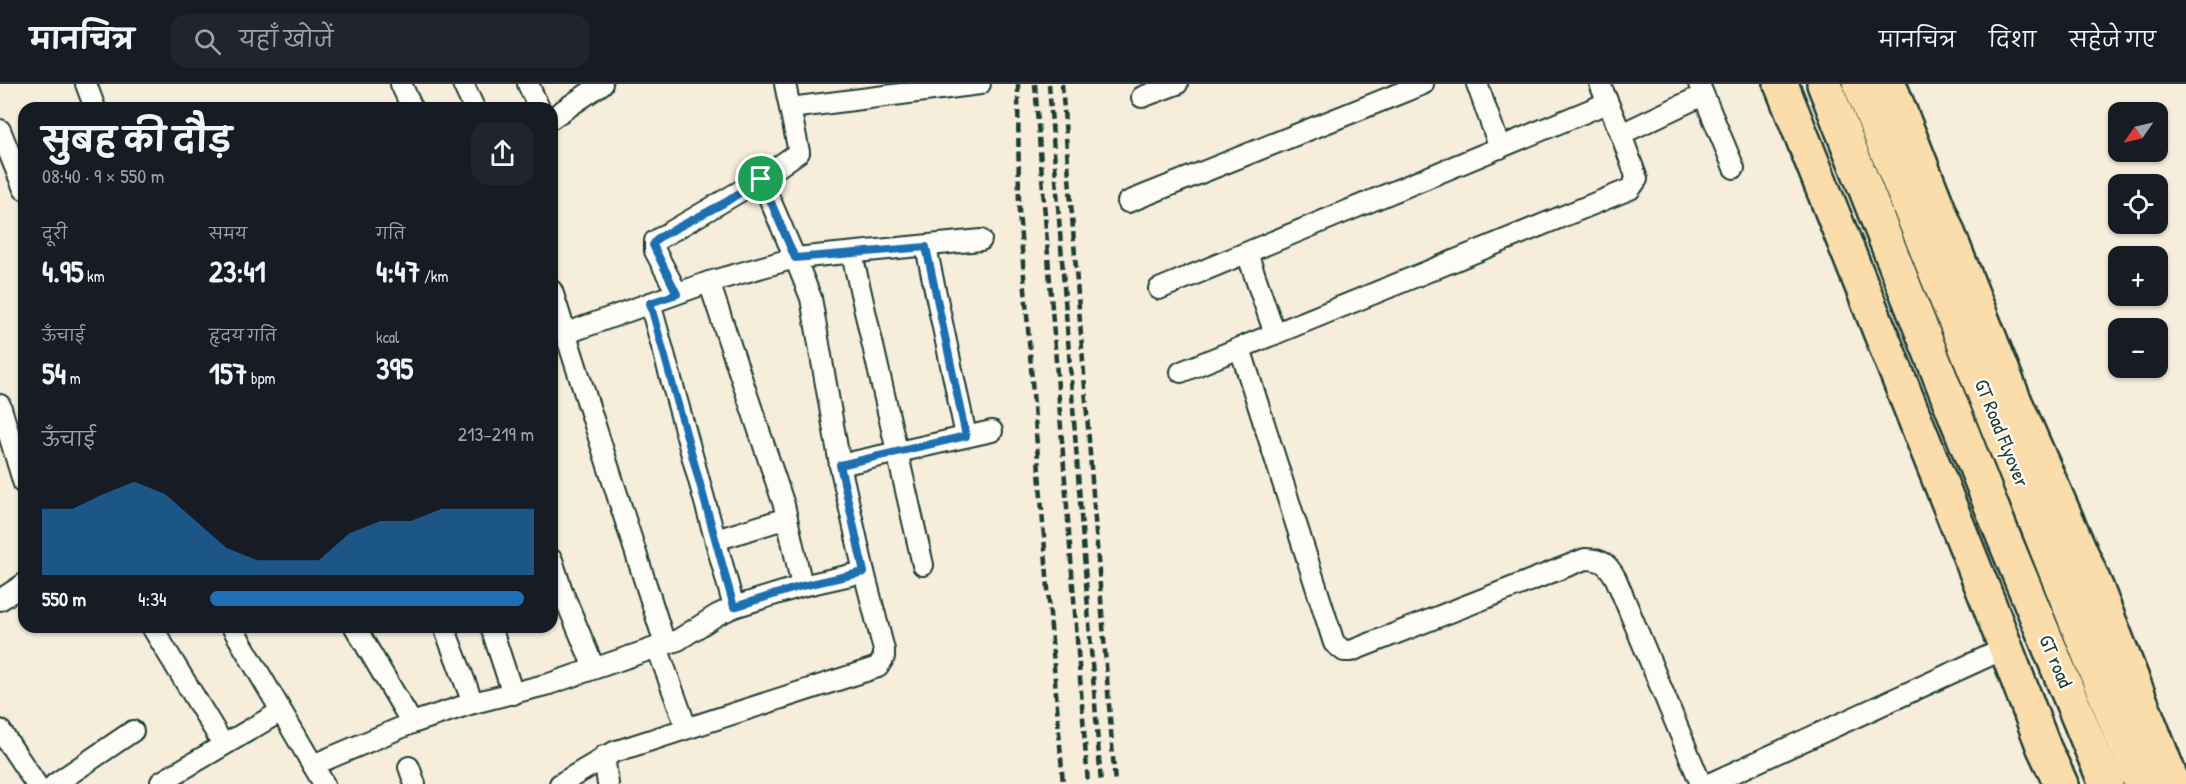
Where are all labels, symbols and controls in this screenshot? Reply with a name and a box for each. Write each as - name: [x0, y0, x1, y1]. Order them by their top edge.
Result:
- search box: [170, 14, 590, 68]
- text: मानचित्र: [30, 20, 134, 58]
- text: यहाँ खोजें: [239, 24, 333, 54]
- icon: search: [191, 25, 224, 58]
- text: मानचित्र: [1879, 25, 1956, 54]
- text: दिशा: [1989, 25, 2036, 54]
- text: सहेजे गए: [2069, 25, 2156, 54]
- north arrow: [2108, 102, 2168, 162]
- map controls: [2108, 102, 2168, 378]
- text: सुबह की दौड़: [42, 117, 232, 161]
- button: share: [471, 122, 534, 185]
- pin: [735, 153, 786, 204]
- text: 08:40 · 9 × 550 m: [42, 162, 164, 189]
- icon: arrive: [744, 162, 777, 195]
- button: locate: [2108, 174, 2168, 234]
- text: दूरी: [42, 222, 67, 244]
- text: समय: [209, 222, 247, 244]
- text: गति: [376, 222, 405, 244]
- button: +: [2108, 246, 2168, 306]
- text: 4.95: [42, 251, 83, 291]
- text: 23:41: [209, 251, 266, 291]
- text: 4:47: [376, 251, 420, 291]
- text: km: [83, 265, 105, 287]
- text: /km: [420, 265, 448, 287]
- button: −: [2108, 318, 2168, 378]
- text: ऊँचाई: [42, 324, 85, 346]
- text: हृदय गति: [209, 324, 277, 346]
- text: kcal: [376, 326, 399, 348]
- text: 395: [376, 348, 413, 388]
- text: 54: [42, 353, 66, 393]
- text: 157: [209, 353, 247, 393]
- text: m: [66, 367, 81, 389]
- text: bpm: [247, 367, 275, 389]
- street label: GT Road Flyover: [1969, 375, 2036, 491]
- text: 213–219 m: [458, 420, 534, 447]
- text: ऊँचाई: [42, 425, 96, 452]
- text: 550 m: [42, 585, 86, 612]
- text: 4:34: [138, 585, 167, 612]
- street label: GT road: [2033, 630, 2080, 692]

